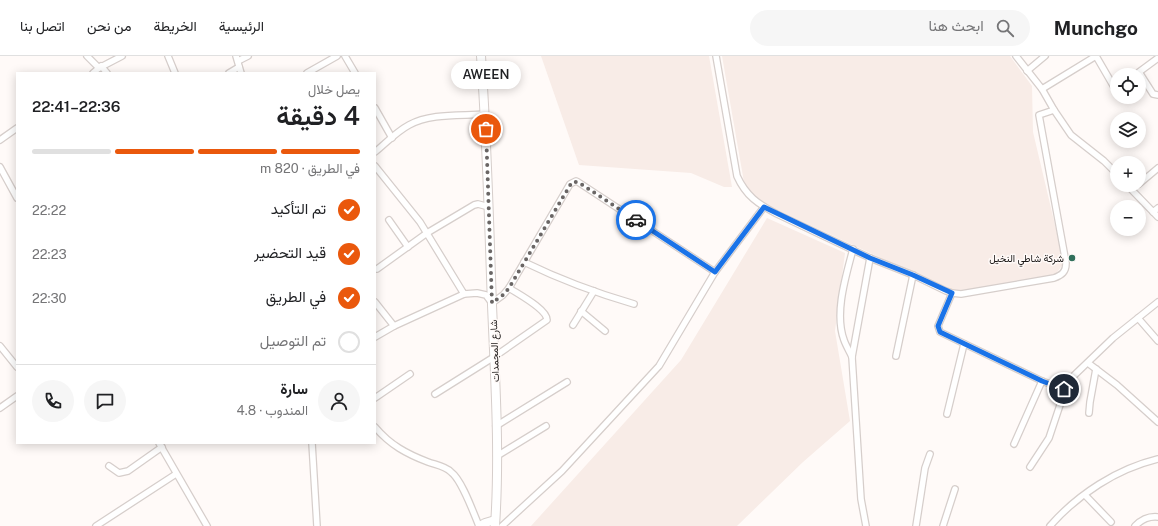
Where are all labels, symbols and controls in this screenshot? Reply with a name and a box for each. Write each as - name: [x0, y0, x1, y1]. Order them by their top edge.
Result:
- search box: [750, 10, 1030, 46]
- text: ابحث هنا: [929, 17, 984, 34]
- icon: search: [994, 17, 1016, 39]
- text: Munchgo: [1054, 17, 1138, 39]
- text: اتصل بنا: [20, 18, 65, 34]
- text: من نحن: [87, 18, 131, 34]
- text: الخريطة: [153, 18, 197, 34]
- text: الرئيسية: [219, 18, 264, 34]
- callout: AWEEN: [451, 61, 521, 89]
- text: AWEEN: [463, 67, 509, 82]
- map controls: [1110, 68, 1146, 236]
- button: locate: [1110, 68, 1146, 104]
- text: يصل خلال: [308, 82, 360, 97]
- text: 22:36–22:41: [32, 98, 120, 115]
- text: 4 دقيقة: [276, 100, 360, 131]
- pin: [469, 112, 503, 146]
- button: layers: [1110, 112, 1146, 148]
- icon: bag: [475, 118, 497, 140]
- button: +: [1110, 156, 1146, 192]
- text: في الطريق · 820 m: [260, 161, 360, 176]
- icon: check: [338, 199, 360, 221]
- text: تم التأكيد: [271, 200, 326, 217]
- courier: [616, 200, 656, 240]
- button: −: [1110, 200, 1146, 236]
- text: 22:22: [32, 203, 66, 218]
- icon: car: [625, 209, 647, 231]
- icon: check: [338, 243, 360, 265]
- text: قيد التحضير: [254, 244, 326, 261]
- text: 22:23: [32, 247, 67, 262]
- place label: شركة شاطي النخيل: [989, 252, 1064, 267]
- marker: شركة شاطي النخيل: [1067, 253, 1077, 263]
- icon: check: [338, 287, 360, 309]
- text: في الطريق: [266, 288, 326, 305]
- text: 22:30: [32, 291, 67, 306]
- street label: شارع المجمدات: [487, 319, 502, 382]
- text: تم التوصيل: [260, 332, 326, 349]
- pin: [1047, 372, 1081, 406]
- icon: home: [1053, 378, 1075, 400]
- button: phone: [32, 380, 74, 422]
- button: chat: [84, 380, 126, 422]
- text: سارة: [280, 380, 308, 397]
- button: person: [318, 380, 360, 422]
- text: المندوب · 4.8: [237, 403, 308, 418]

